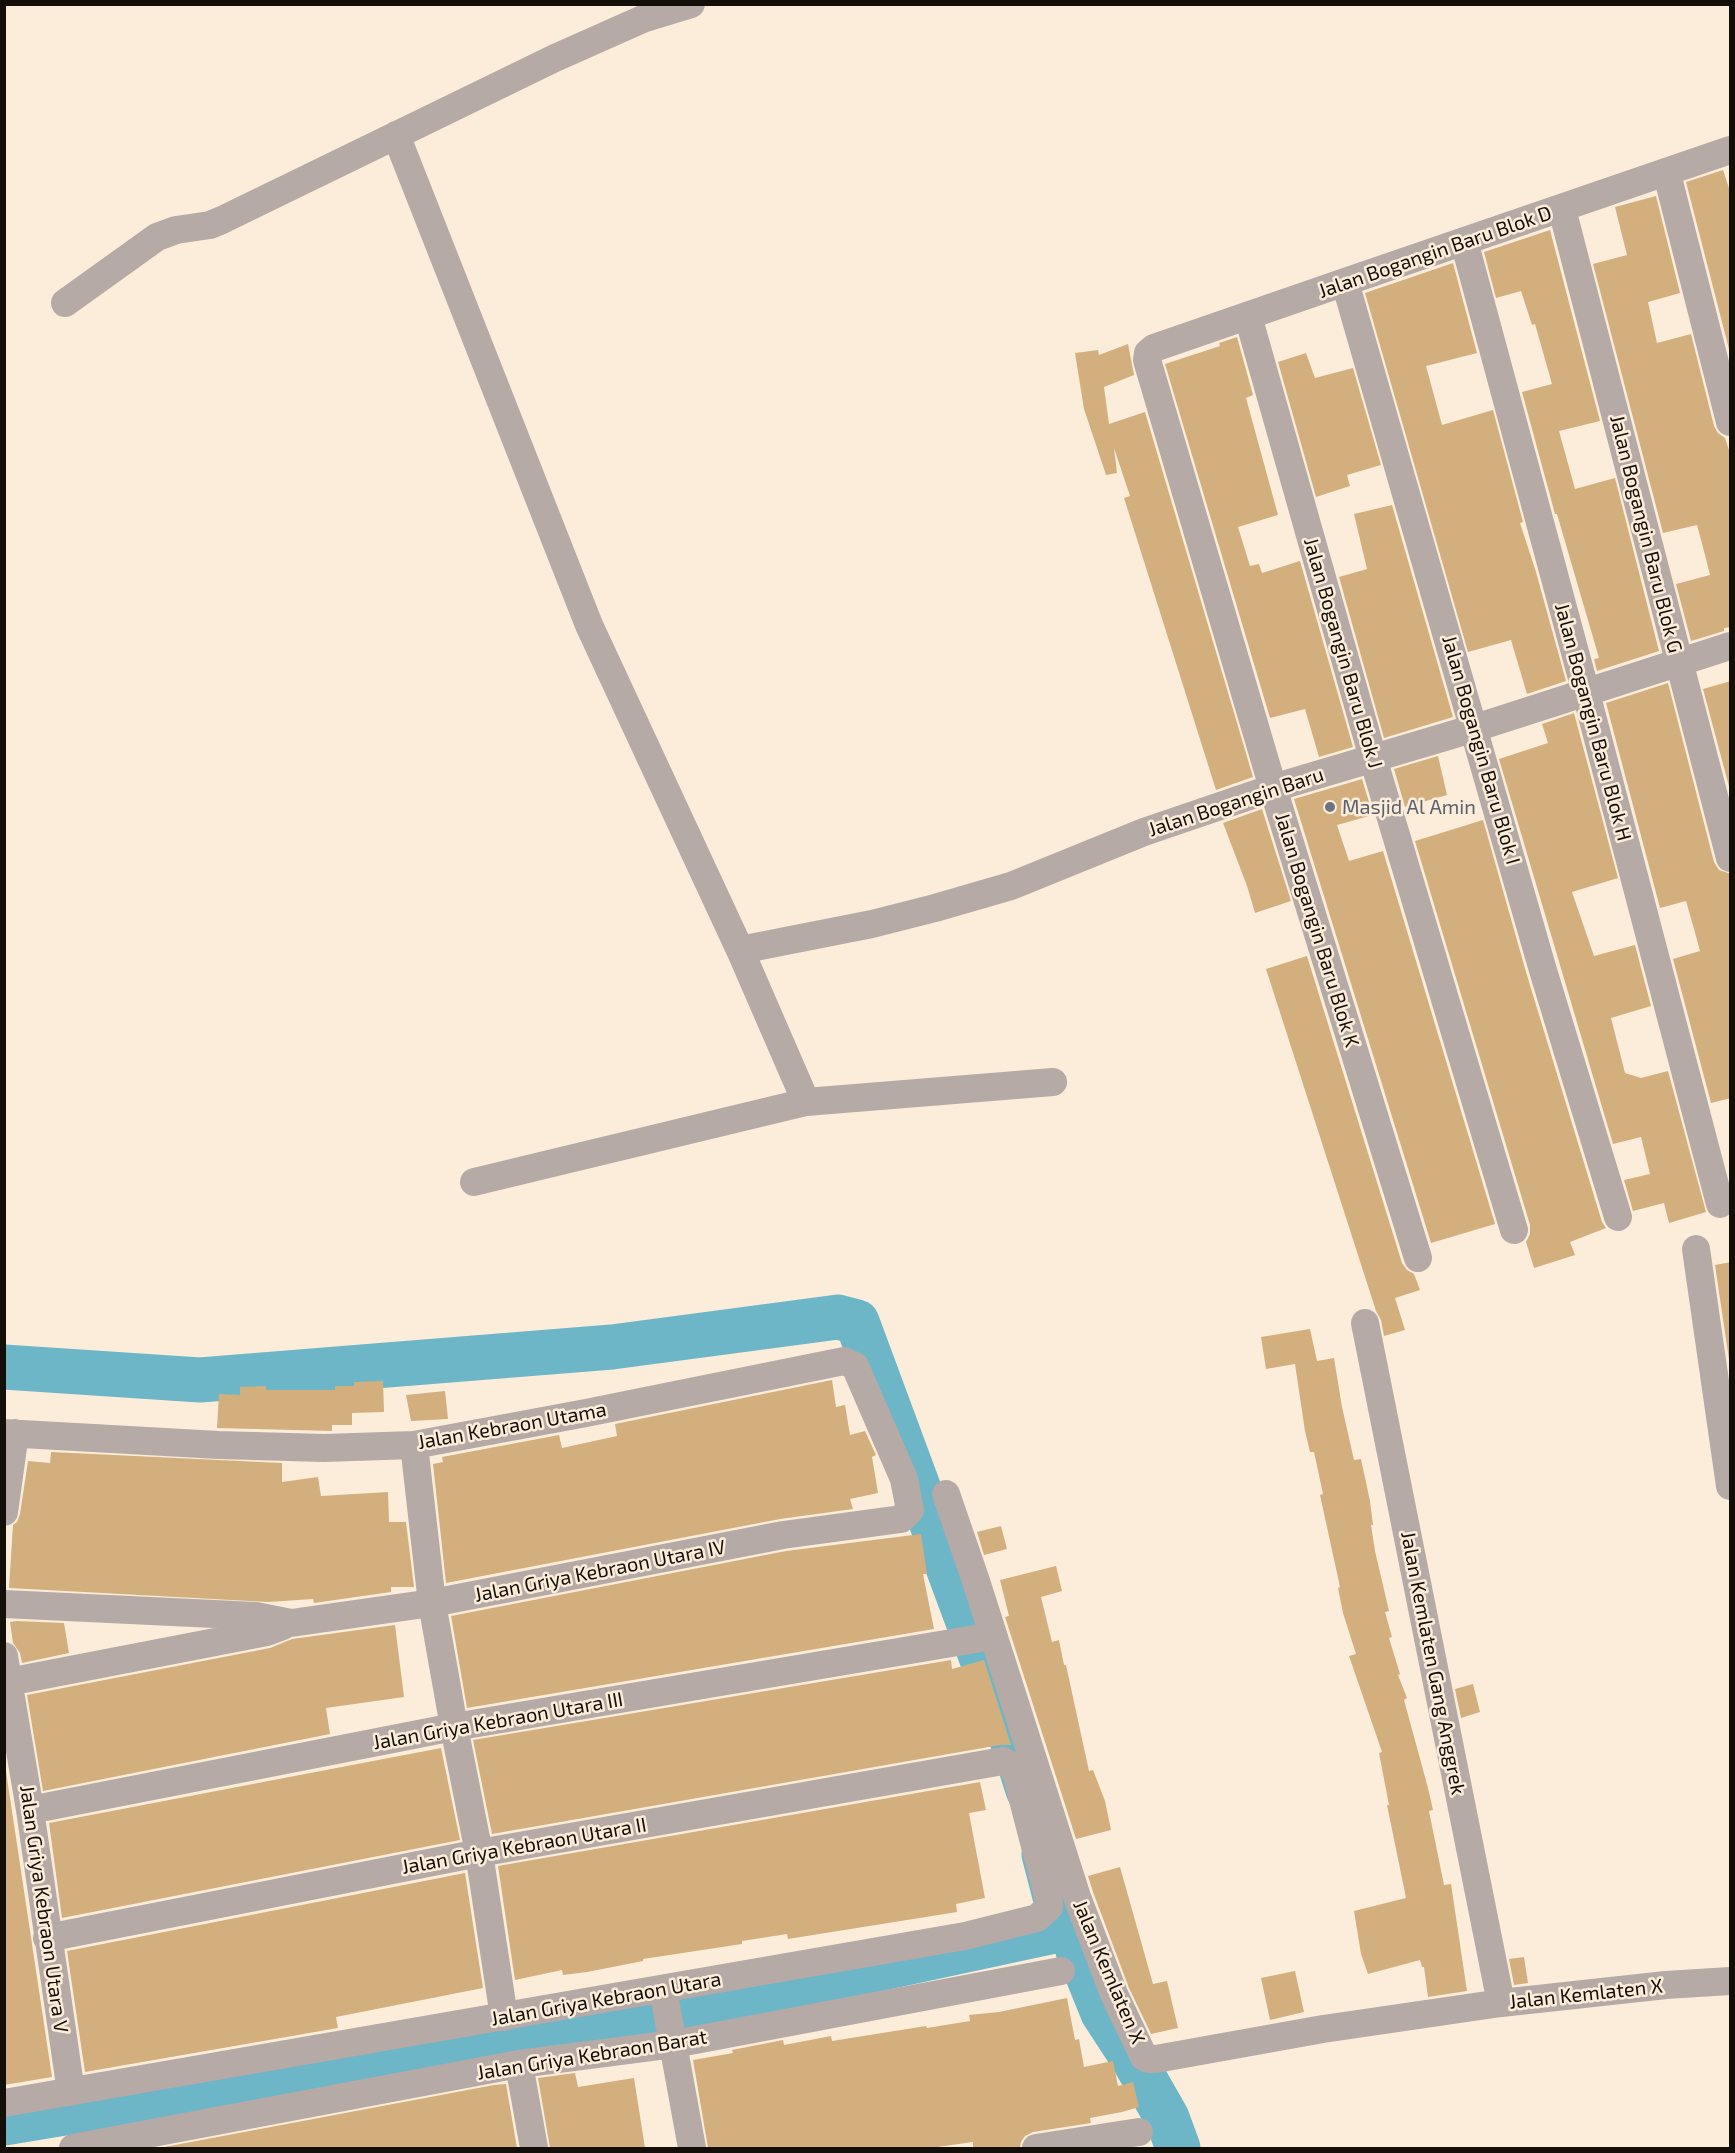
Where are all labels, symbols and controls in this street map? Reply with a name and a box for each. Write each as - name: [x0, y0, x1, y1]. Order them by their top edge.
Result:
- street label: Jalan Bogangin Baru Blok D: [1315, 201, 1555, 303]
- street label: Jalan Bogangin Baru Blok G: [1605, 412, 1687, 656]
- street label: Jalan Bogangin Baru Blok J: [1299, 535, 1387, 771]
- street label: Jalan Bogangin Baru Blok H: [1550, 600, 1636, 844]
- street label: Jalan Bogangin Baru Blok I: [1437, 633, 1525, 867]
- street label: Jalan Bogangin Baru: [1145, 762, 1327, 842]
- place label: Masjid Al Amin: [1342, 795, 1476, 819]
- marker: Masjid Al Amin: [1323, 800, 1337, 814]
- street label: Jalan Bogangin Baru Blok K: [1270, 810, 1364, 1050]
- street label: Jalan Kebraon Utama: [416, 1398, 608, 1454]
- street label: Jalan Kemlaten Gang Anggrek: [1396, 1529, 1470, 1797]
- street label: Jalan Griya Kebraon Utara IV: [472, 1535, 728, 1607]
- street label: Jalan Griya Kebraon Utara III: [371, 1687, 625, 1755]
- street label: Jalan Griya Kebraon Utara V: [15, 1784, 73, 2034]
- street label: Jalan Griya Kebraon Utara II: [400, 1813, 648, 1879]
- street label: Jalan Kemlaten X: [1068, 1896, 1150, 2048]
- street label: Jalan Griya Kebraon Utara: [489, 1967, 723, 2031]
- street label: Jalan Kemlaten X: [1508, 1974, 1664, 2014]
- street label: Jalan Griya Kebraon Barat: [475, 2025, 709, 2085]

